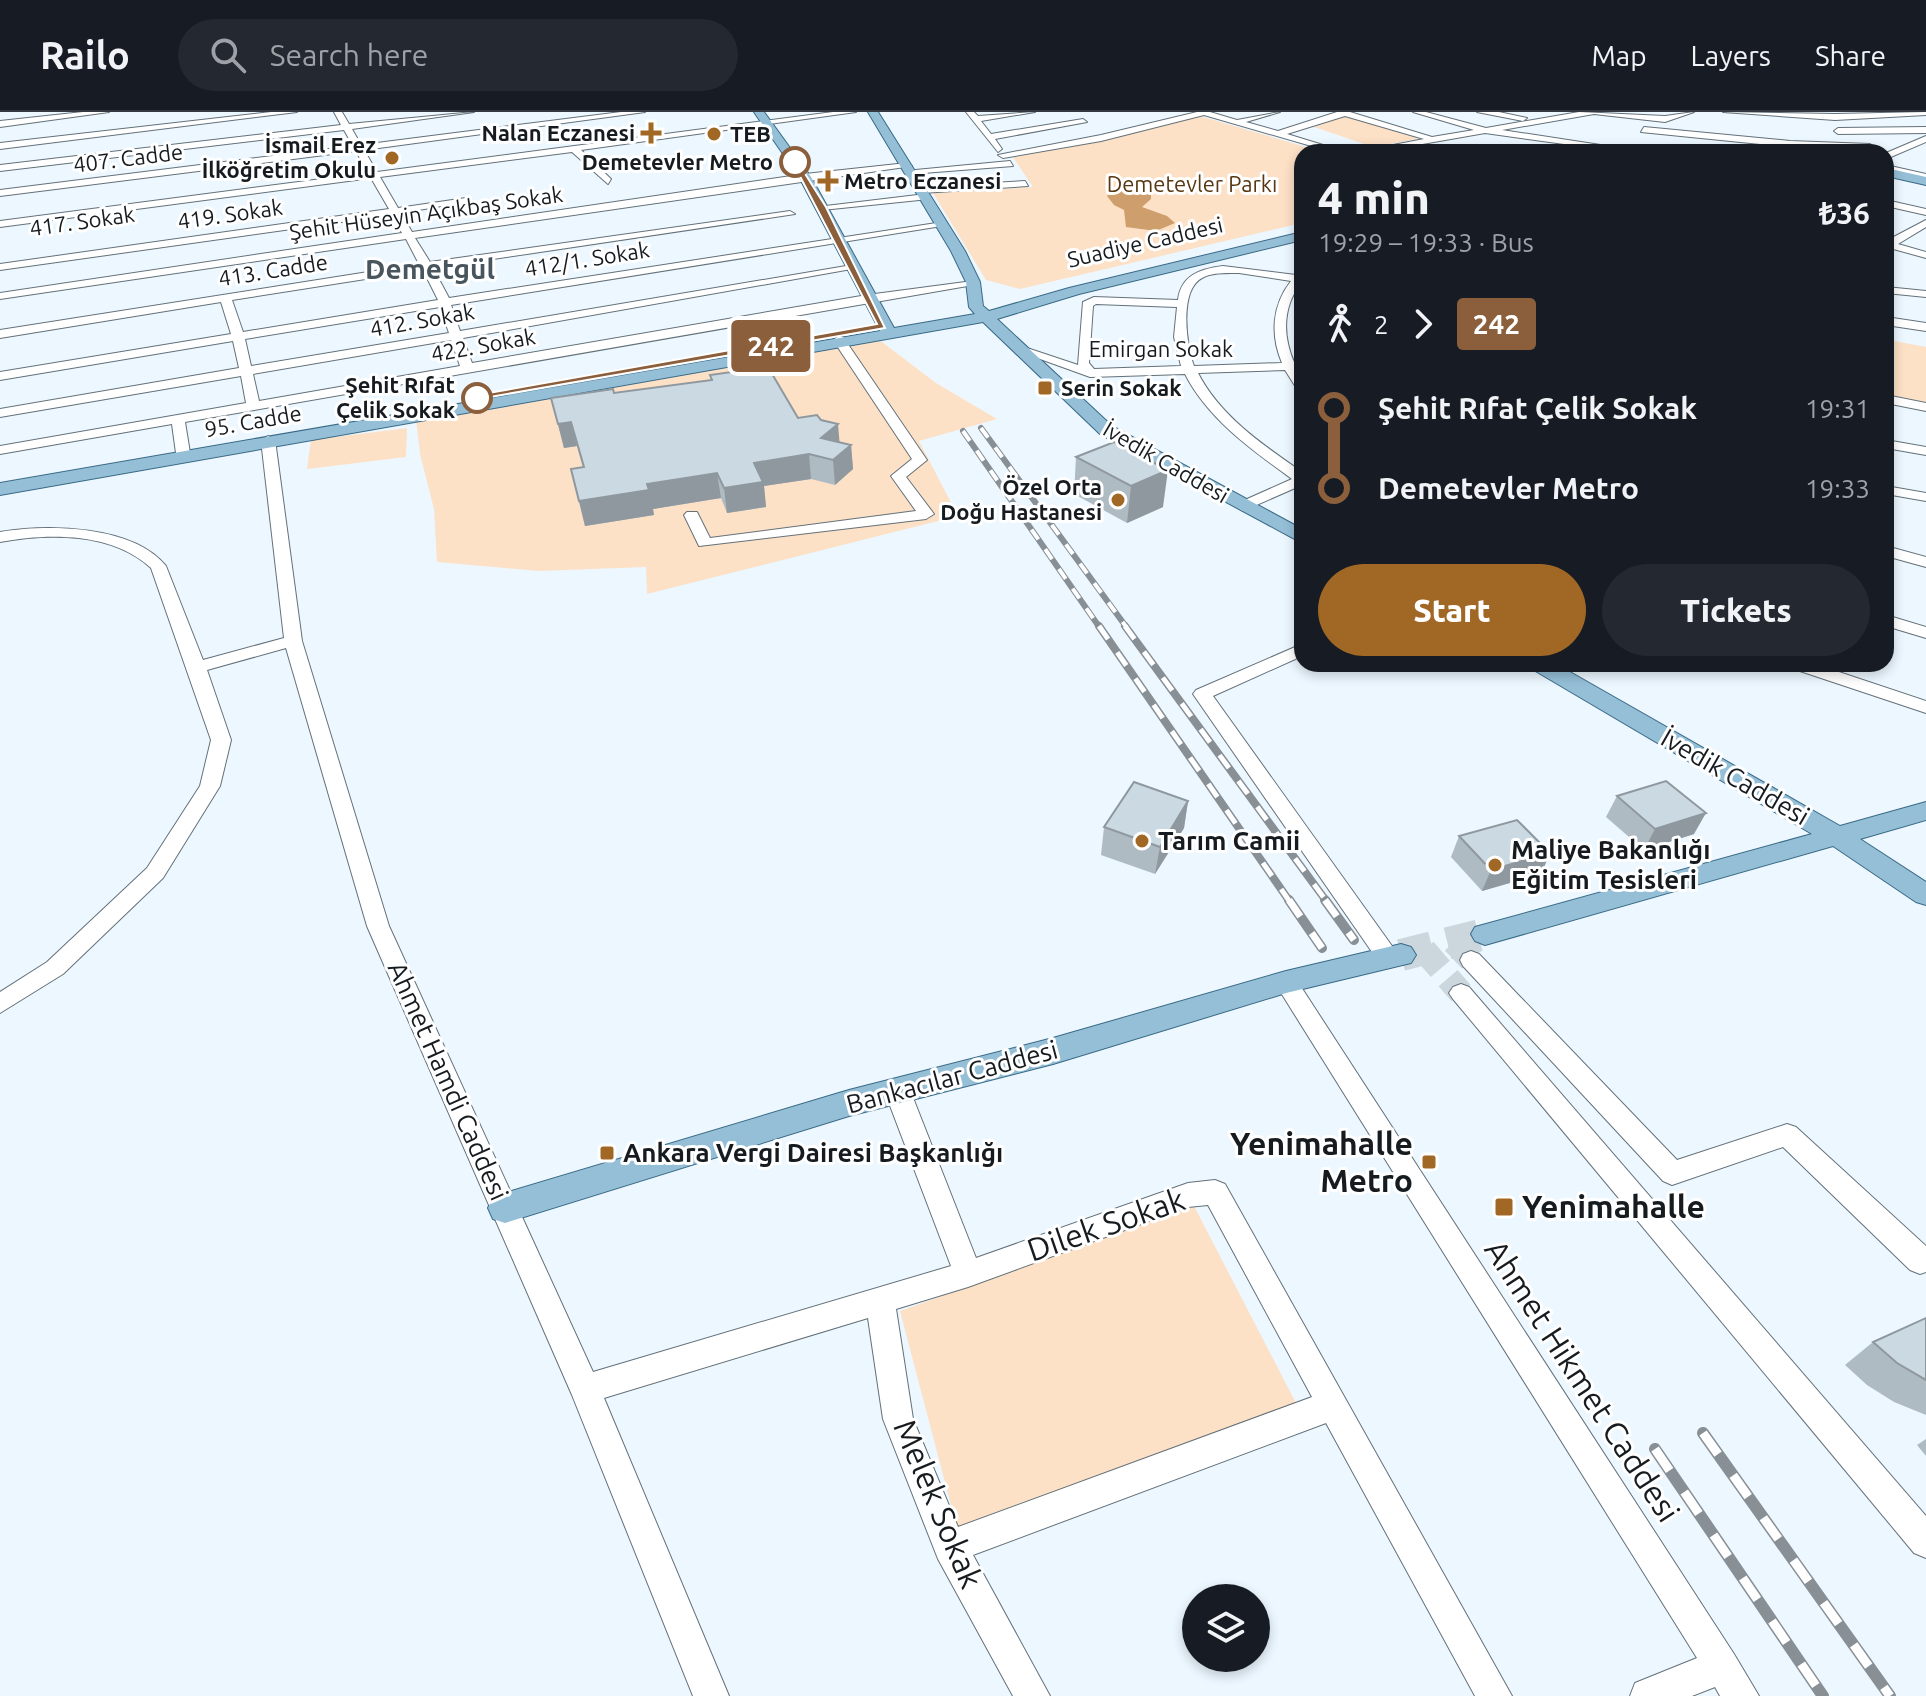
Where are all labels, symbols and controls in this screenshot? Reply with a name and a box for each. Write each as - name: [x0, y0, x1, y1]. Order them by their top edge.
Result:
- search box: [178, 19, 738, 91]
- icon: search: [206, 33, 250, 77]
- text: Railo: [40, 34, 130, 76]
- text: Search here: [270, 38, 428, 72]
- text: Map: [1591, 40, 1647, 71]
- text: Layers: [1691, 40, 1771, 71]
- text: Share: [1815, 40, 1886, 71]
- place label: Nalan Eczanesi: [481, 120, 635, 145]
- place label: TEB: [730, 121, 771, 146]
- marker: Nalan Eczanesi: [642, 124, 660, 142]
- marker: TEB: [705, 125, 723, 143]
- place label: İsmail Erez İlköğretim Okulu: [202, 132, 376, 182]
- street label: 407. Cadde: [72, 138, 184, 177]
- marker: Demetevler Metro: [780, 147, 810, 177]
- marker: İsmail Erez İlköğretim Okulu: [383, 149, 401, 167]
- place label: Demetevler Metro: [582, 149, 773, 174]
- place label: Metro Eczanesi: [844, 168, 1001, 193]
- park label: Demetevler Parkı: [1107, 171, 1277, 196]
- marker: Metro Eczanesi: [819, 172, 837, 190]
- text: 4 min: [1318, 173, 1430, 222]
- street label: Şehit Hüseyin Açıkbaş Sokak: [288, 181, 564, 244]
- street label: 419. Sokak: [176, 194, 284, 233]
- text: ₺36: [1819, 196, 1870, 230]
- street label: 417. Sokak: [28, 201, 136, 240]
- street label: Suadiye Caddesi: [1065, 211, 1225, 272]
- text: 19:29 – 19:33 · Bus: [1318, 228, 1534, 257]
- street label: 412/1. Sokak: [523, 236, 651, 281]
- street label: 413. Cadde: [216, 249, 329, 290]
- district label: Demetgül: [365, 253, 495, 284]
- street label: 412. Sokak: [368, 298, 476, 341]
- icon: walk: [1318, 302, 1362, 346]
- icon: forward: [1401, 302, 1445, 346]
- text: 242: [1473, 308, 1520, 339]
- text: 2: [1374, 310, 1389, 339]
- line badge: 242: [725, 320, 817, 372]
- street label: 422. Sokak: [429, 323, 537, 366]
- text: 242: [747, 330, 795, 361]
- street label: Emirgan Sokak: [1089, 336, 1233, 361]
- place label: Şehit Rıfat Çelik Sokak: [336, 372, 456, 423]
- place label: Serin Sokak: [1061, 375, 1182, 400]
- marker: Serin Sokak: [1036, 379, 1054, 397]
- marker: Şehit Rıfat Çelik Sokak: [462, 383, 492, 413]
- text: Şehit Rıfat Çelik Sokak: [1378, 391, 1697, 425]
- text: 19:31: [1805, 394, 1870, 423]
- street label: 95. Cadde: [203, 400, 303, 441]
- street label: İvedik Caddesi: [1099, 416, 1233, 508]
- text: Demetevler Metro: [1378, 471, 1639, 505]
- place label: Özel Orta Doğu Hastanesi: [940, 474, 1102, 524]
- text: 19:33: [1805, 474, 1870, 503]
- marker: Özel Orta Doğu Hastanesi: [1109, 491, 1127, 509]
- button: Start: [1318, 564, 1586, 656]
- button: Tickets: [1602, 564, 1870, 656]
- street label: İvedik Caddesi: [1656, 723, 1814, 831]
- place label: Tarım Camii: [1158, 826, 1300, 855]
- marker: Tarım Camii: [1133, 832, 1151, 850]
- place label: Maliye Bakanlığı Eğitim Tesisleri: [1511, 835, 1710, 894]
- marker: Maliye Bakanlığı Eğitim Tesisleri: [1486, 856, 1504, 874]
- street label: Ahmet Hamdi Caddesi: [383, 957, 514, 1204]
- street label: Bankacılar Caddesi: [843, 1034, 1061, 1119]
- place label: Yenimahalle Metro: [1230, 1125, 1413, 1198]
- place label: Ankara Vergi Dairesi Başkanlığı: [623, 1138, 1003, 1168]
- marker: Ankara Vergi Dairesi Başkanlığı: [598, 1144, 616, 1162]
- marker: Yenimahalle Metro: [1420, 1153, 1438, 1171]
- street label: Dilek Sokak: [1022, 1180, 1189, 1268]
- place label: Yenimahalle: [1522, 1188, 1705, 1224]
- marker: Yenimahalle: [1493, 1196, 1515, 1218]
- street label: Ahmet Hikmet Caddesi: [1478, 1233, 1687, 1528]
- street label: Melek Sokak: [887, 1414, 991, 1593]
- map controls: [1182, 1584, 1270, 1672]
- button: layers: [1182, 1584, 1270, 1672]

